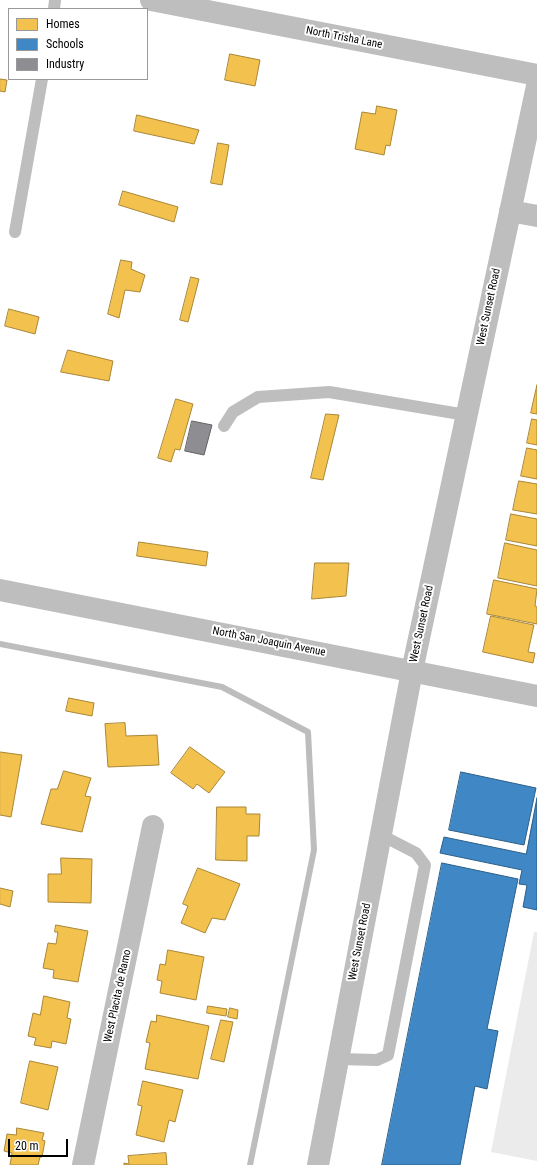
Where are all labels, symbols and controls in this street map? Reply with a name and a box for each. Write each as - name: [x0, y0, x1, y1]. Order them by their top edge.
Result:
- legend: [8, 8, 148, 80]
- text: Homes: [46, 17, 80, 31]
- street label: North Trisha Lane: [305, 24, 383, 52]
- text: Schools: [46, 37, 84, 51]
- text: Industry: [46, 57, 84, 71]
- street label: West Sunset Road: [474, 267, 504, 347]
- street label: West Sunset Road: [407, 584, 437, 664]
- street label: North San Joaquin Avenue: [211, 625, 327, 659]
- street label: West Sunset Road: [346, 902, 374, 982]
- street label: West Placita de Ramo: [102, 948, 134, 1044]
- scale bar: [10, 1131, 70, 1157]
- text: 20 m: [15, 1139, 39, 1153]

